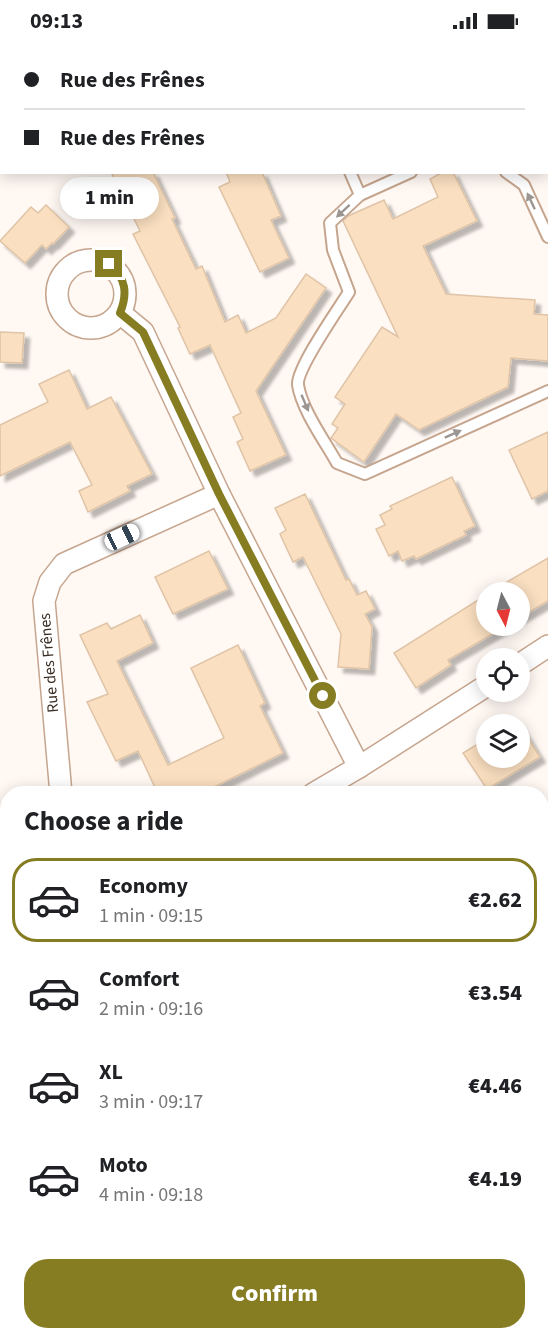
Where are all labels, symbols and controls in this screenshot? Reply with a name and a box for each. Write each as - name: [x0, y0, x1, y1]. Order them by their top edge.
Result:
- text: 09:13: [30, 5, 83, 37]
- text: Rue des Frênes: [60, 64, 205, 96]
- text: Rue des Frênes: [60, 122, 205, 154]
- callout: 1 min: [60, 177, 158, 219]
- text: 1 min: [85, 184, 134, 212]
- one-way arrow: [527, 193, 536, 210]
- one-way arrow: [335, 204, 350, 218]
- route end: [95, 250, 122, 277]
- one-way arrow: [300, 395, 310, 413]
- one-way arrow: [445, 429, 462, 438]
- car: [102, 521, 142, 553]
- north arrow: [476, 582, 530, 636]
- map controls: [476, 582, 530, 768]
- street label: Rue des Frênes: [34, 612, 64, 714]
- button: locate: [476, 648, 530, 702]
- route start: [309, 682, 336, 709]
- button: layers: [476, 714, 530, 768]
- text: Choose a ride: [24, 802, 184, 841]
- text: Economy: [99, 870, 188, 902]
- icon: car: [27, 873, 81, 927]
- text: €2.62: [468, 884, 522, 916]
- text: 1 min · 09:15: [99, 902, 203, 930]
- text: Comfort: [99, 963, 180, 995]
- icon: car: [27, 966, 81, 1020]
- text: €3.54: [468, 977, 522, 1009]
- text: 2 min · 09:16: [99, 995, 203, 1023]
- text: XL: [99, 1056, 123, 1088]
- icon: car: [27, 1059, 81, 1113]
- text: €4.46: [468, 1070, 522, 1102]
- text: 3 min · 09:17: [99, 1088, 203, 1116]
- text: Moto: [99, 1149, 148, 1181]
- icon: car: [27, 1152, 81, 1206]
- text: €4.19: [468, 1163, 522, 1195]
- text: 4 min · 09:18: [99, 1181, 203, 1209]
- button: Confirm: [24, 1259, 525, 1328]

